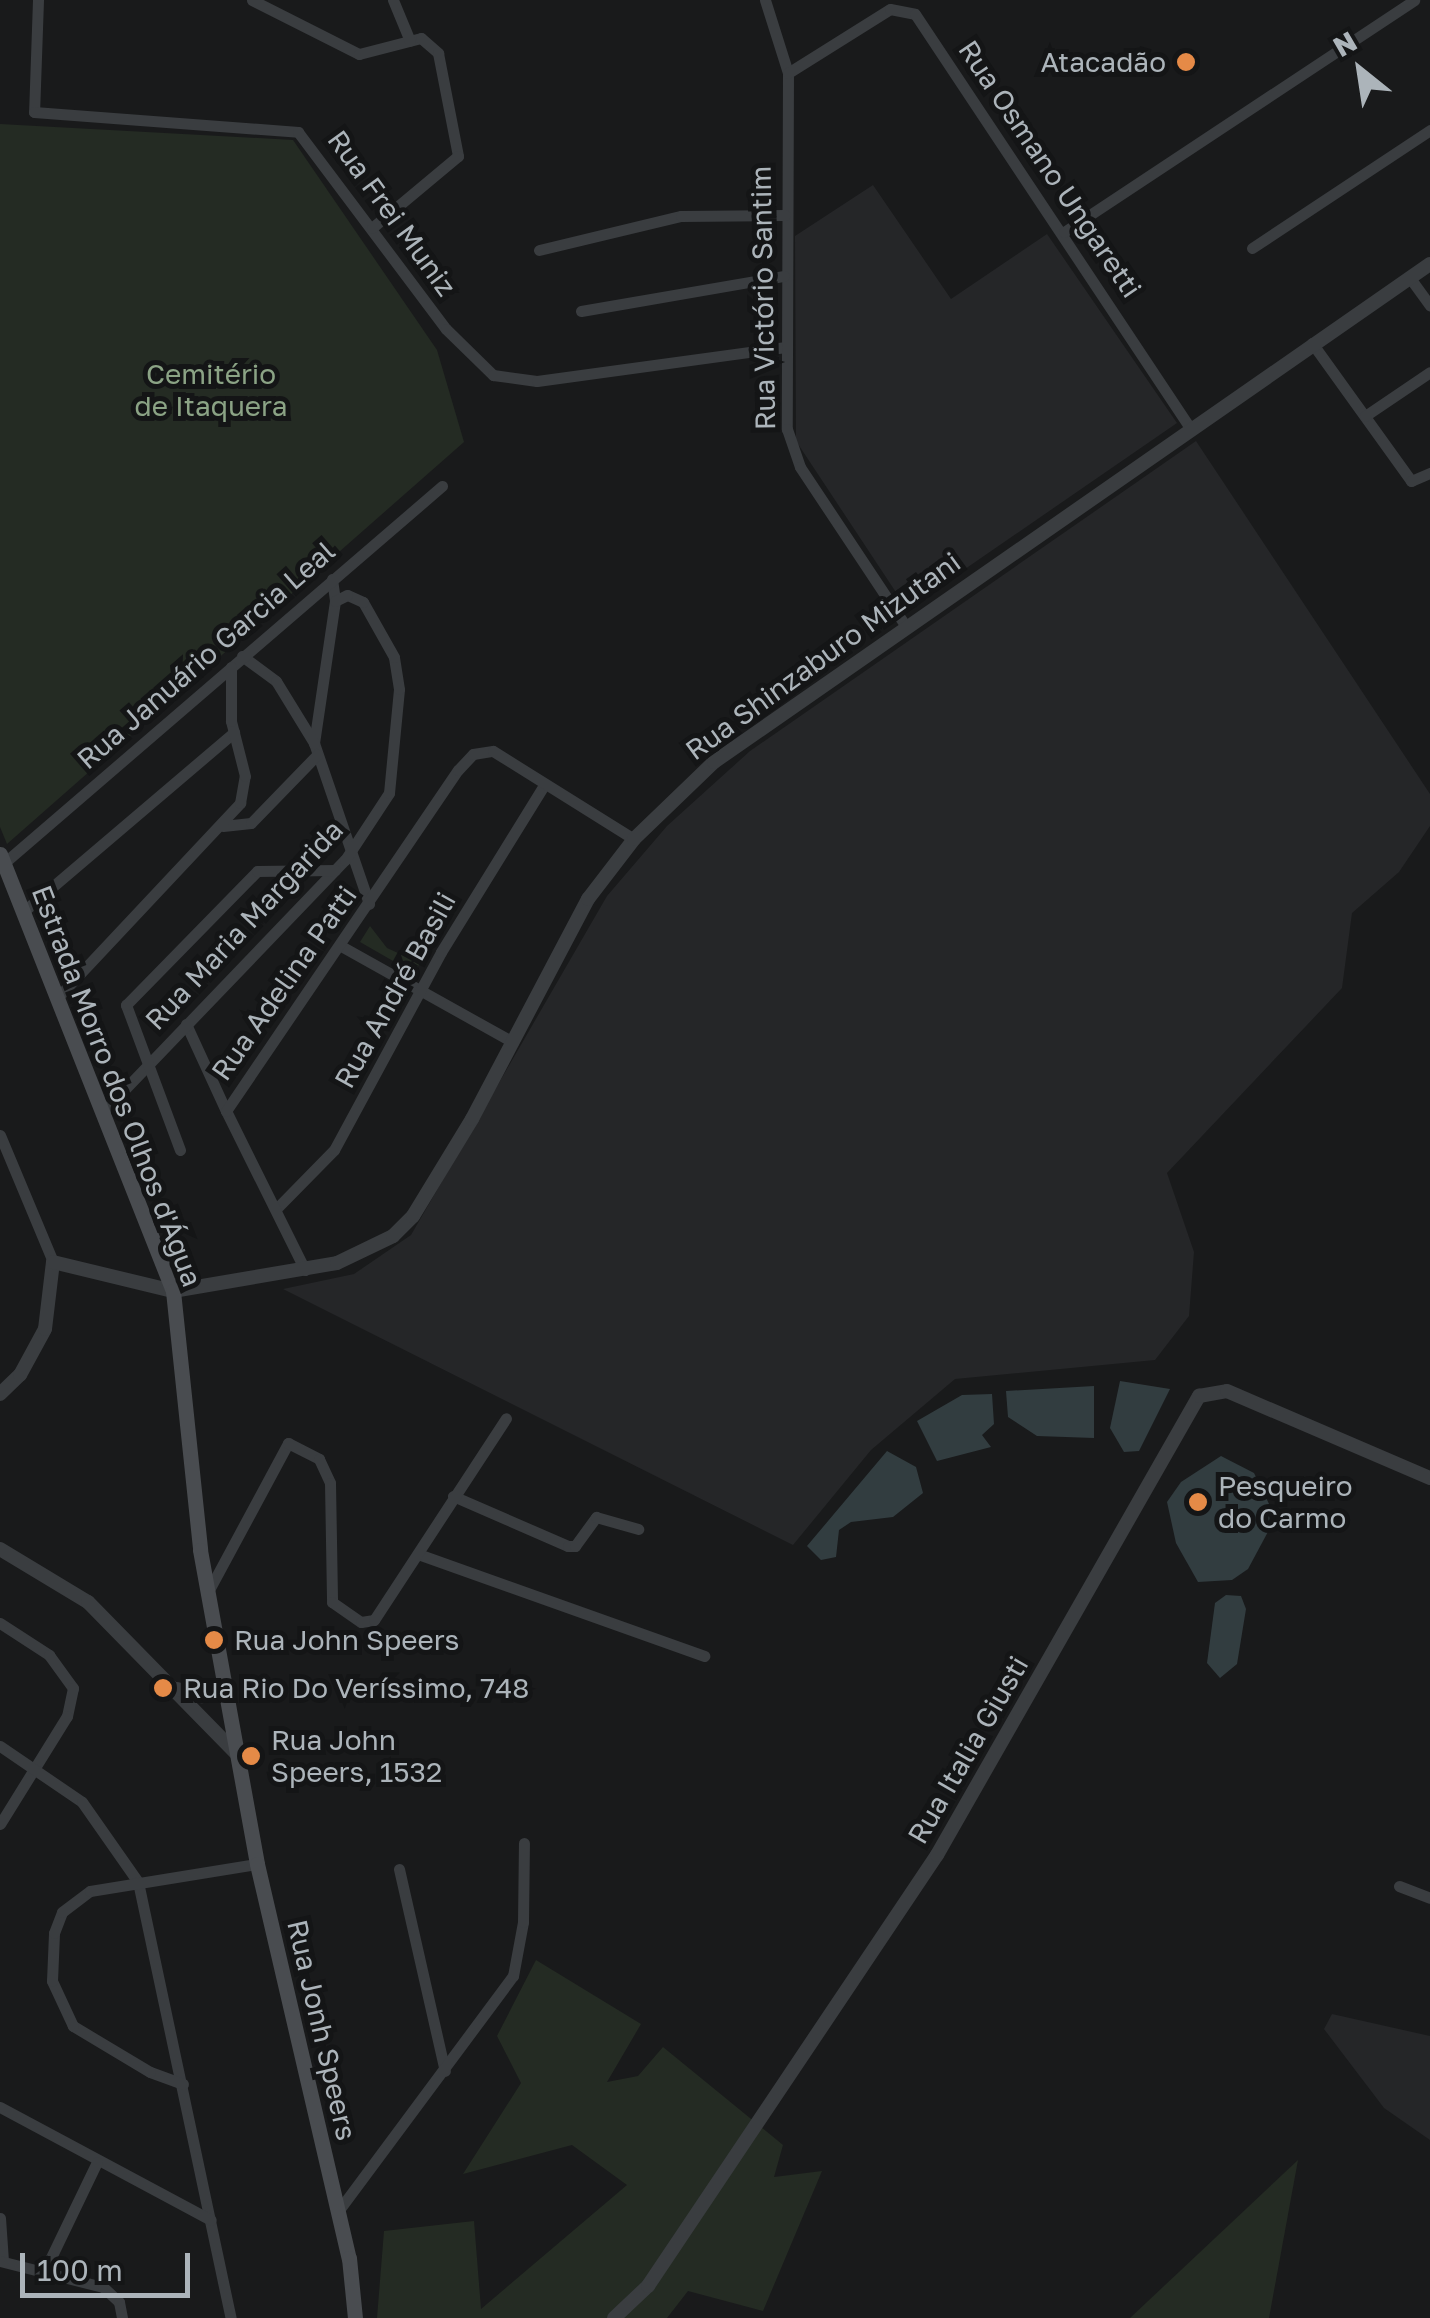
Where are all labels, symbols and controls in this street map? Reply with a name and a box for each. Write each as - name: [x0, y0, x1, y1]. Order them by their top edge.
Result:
- north arrow: [1310, 20, 1410, 120]
- text: N: [1327, 24, 1362, 63]
- street label: Rua Osmano Ungaretti: [951, 34, 1149, 304]
- place label: Atacadão: [1040, 45, 1166, 79]
- marker: Atacadão: [1175, 51, 1197, 73]
- street label: Rua Frei Muniz: [321, 124, 463, 302]
- street label: Rua Victório Santim: [744, 166, 782, 430]
- park label: Cemitério de Itaquera: [134, 357, 288, 423]
- street label: Rua Januário Garcia Leal: [70, 534, 342, 776]
- street label: Rua Shinzaburo Mizutani: [679, 545, 967, 767]
- street label: Rua Maria Margarida: [138, 813, 350, 1037]
- street label: Rua Adelina Patti: [204, 879, 364, 1087]
- street label: Estrada Morro dos Olhos d'Água: [25, 881, 209, 1291]
- street label: Rua André Basili: [327, 886, 463, 1094]
- place label: Pesqueiro do Carmo: [1218, 1469, 1352, 1535]
- marker: Pesqueiro do Carmo: [1187, 1491, 1209, 1513]
- place label: Rua John Speers: [234, 1623, 459, 1657]
- marker: Rua John Speers: [203, 1629, 225, 1651]
- street label: Rua Italia Giusti: [901, 1650, 1035, 1850]
- place label: Rua Rio Do Veríssimo, 748: [183, 1671, 529, 1705]
- marker: Rua Rio Do Veríssimo, 748: [152, 1677, 174, 1699]
- place label: Rua John Speers, 1532: [271, 1723, 442, 1789]
- marker: Rua John Speers, 1532: [240, 1745, 262, 1767]
- street label: Rua Jonh Speers: [280, 1916, 364, 2144]
- scale bar: [25, 2233, 195, 2295]
- text: 100 m: [37, 2252, 123, 2288]

